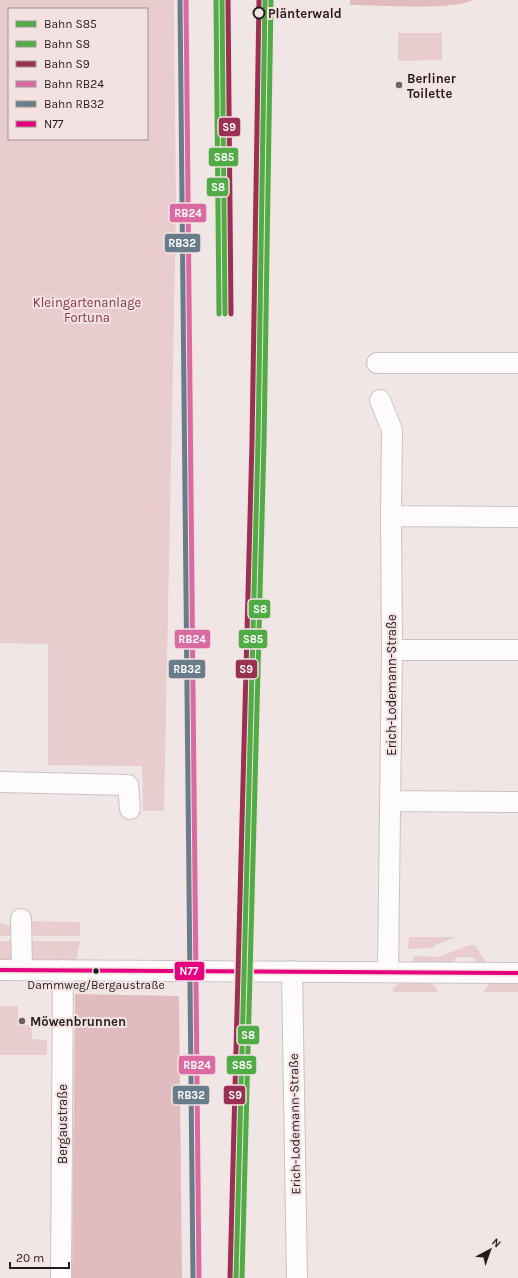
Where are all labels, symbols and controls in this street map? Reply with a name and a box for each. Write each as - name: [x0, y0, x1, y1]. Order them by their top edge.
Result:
- marker: Plänterwald: [252, 6, 266, 20]
- place label: Plänterwald: [268, 6, 342, 21]
- legend: [8, 8, 148, 140]
- text: Bahn S85: [44, 17, 97, 31]
- text: Bahn S8: [44, 37, 90, 51]
- text: Bahn S9: [44, 57, 90, 71]
- place label: Berliner Toilette: [407, 71, 457, 101]
- text: Bahn RB24: [44, 77, 104, 91]
- marker: Berliner Toilette: [394, 80, 404, 90]
- text: Bahn RB32: [44, 97, 104, 111]
- text: N77: [44, 117, 64, 131]
- line badge: S9: [218, 117, 241, 137]
- text: S9: [222, 121, 236, 134]
- line badge: S85: [208, 147, 239, 167]
- text: S85: [214, 151, 234, 164]
- line badge: S8: [206, 177, 229, 197]
- text: S8: [211, 181, 225, 194]
- line badge: RB24: [169, 203, 207, 223]
- text: RB24: [174, 207, 202, 220]
- line badge: RB32: [164, 233, 201, 253]
- text: RB32: [168, 237, 196, 250]
- park label: Kleingartenanlage Fortuna: [33, 295, 141, 325]
- line badge: S8: [248, 599, 271, 619]
- text: S8: [253, 603, 267, 616]
- street label: Erich-Lodemann-Straße: [384, 614, 399, 756]
- line badge: RB24: [174, 629, 211, 649]
- line badge: S85: [238, 629, 268, 649]
- text: RB24: [178, 633, 206, 646]
- text: S85: [243, 633, 263, 646]
- line badge: RB32: [168, 659, 206, 679]
- line badge: S9: [235, 659, 258, 679]
- text: RB32: [173, 663, 201, 676]
- text: S9: [239, 663, 253, 676]
- line badge: N77: [174, 961, 205, 981]
- text: N77: [180, 965, 199, 978]
- marker: Dammweg/Bergaustraße: [91, 966, 101, 976]
- place label: Dammweg/Bergaustraße: [27, 978, 165, 992]
- place label: Möwenbrunnen: [30, 1014, 126, 1029]
- marker: Möwenbrunnen: [17, 1016, 27, 1026]
- line badge: S8: [237, 1025, 260, 1045]
- text: S8: [241, 1029, 255, 1042]
- street label: Erich-Lodemann-Straße: [286, 1053, 303, 1195]
- line badge: RB24: [178, 1055, 216, 1075]
- line badge: S85: [226, 1055, 257, 1075]
- text: RB24: [183, 1059, 211, 1072]
- text: S85: [232, 1059, 252, 1072]
- street label: Bergaustraße: [55, 1084, 70, 1164]
- line badge: RB32: [172, 1085, 210, 1105]
- line badge: S9: [223, 1085, 246, 1105]
- text: RB32: [177, 1089, 205, 1102]
- text: S9: [228, 1089, 242, 1102]
- north arrow: [470, 1230, 510, 1270]
- text: N: [489, 1235, 503, 1250]
- scale bar: [10, 1244, 69, 1270]
- text: 20 m: [16, 1251, 44, 1265]

